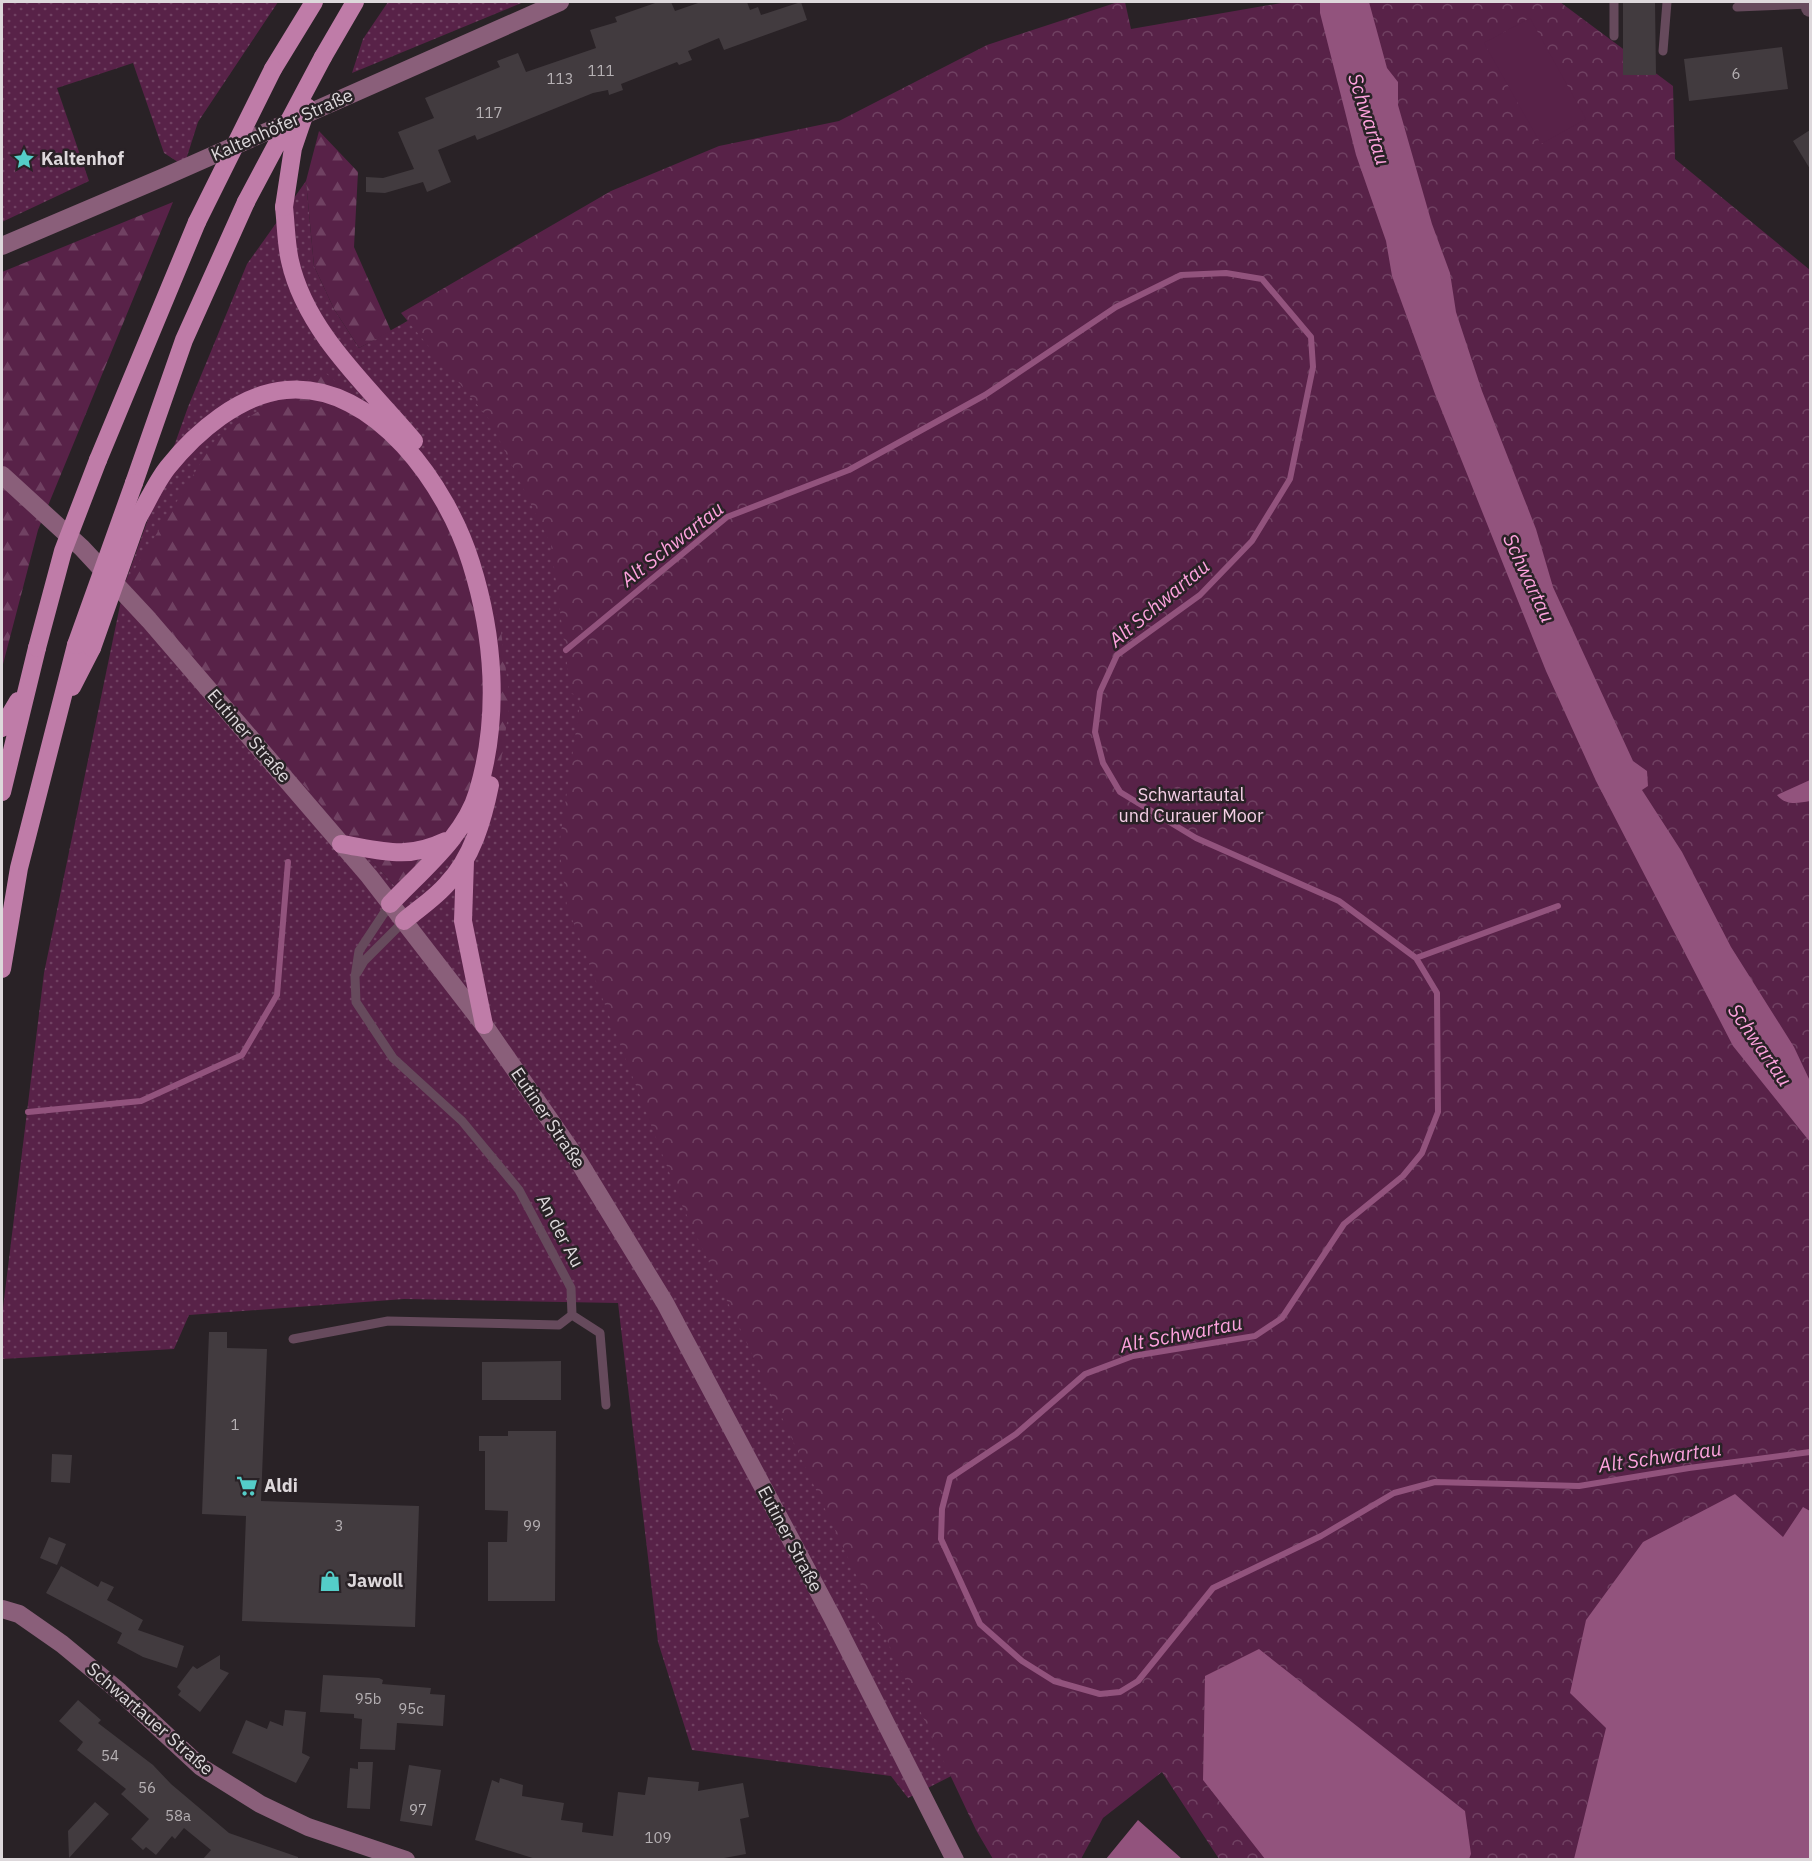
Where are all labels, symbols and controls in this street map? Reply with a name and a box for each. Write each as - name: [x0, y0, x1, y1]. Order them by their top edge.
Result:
- house number: 111: [587, 61, 615, 80]
- house number: 6: [1731, 64, 1741, 83]
- house number: 113: [546, 69, 574, 88]
- water label: Schwartau: [1342, 69, 1397, 168]
- street label: Kaltenhöfer Straße: [207, 83, 356, 166]
- house number: 117: [475, 103, 503, 122]
- place icon: Kaltenhof: [12, 147, 36, 171]
- place label: Kaltenhof: [41, 147, 124, 170]
- water label: Alt Schwartau: [614, 495, 729, 593]
- water label: Schwartau: [1497, 529, 1562, 627]
- water label: Alt Schwartau: [1102, 552, 1215, 653]
- street label: Eutiner Straße: [202, 684, 296, 787]
- park label: Schwartautal und Curauer Moor: [1118, 783, 1264, 827]
- water label: Schwartau: [1722, 998, 1799, 1091]
- street label: Eutiner Straße: [506, 1063, 591, 1173]
- street label: An der Au: [532, 1191, 589, 1271]
- water label: Alt Schwartau: [1116, 1308, 1244, 1359]
- house number: 1: [230, 1415, 240, 1434]
- water label: Alt Schwartau: [1596, 1435, 1723, 1479]
- supermarket icon: Aldi: [235, 1474, 259, 1498]
- place label: Aldi: [264, 1474, 298, 1497]
- street label: Eutiner Straße: [753, 1482, 828, 1596]
- house number: 3: [334, 1516, 344, 1535]
- house number: 99: [523, 1516, 541, 1535]
- shop icon: Jawoll: [318, 1569, 342, 1593]
- place label: Jawoll: [347, 1569, 404, 1592]
- street label: Schwartauer Straße: [82, 1657, 219, 1780]
- house number: 95b: [355, 1689, 381, 1708]
- house number: 95c: [398, 1699, 424, 1718]
- house number: 54: [101, 1746, 119, 1765]
- house number: 56: [138, 1778, 156, 1797]
- house number: 97: [409, 1800, 427, 1819]
- house number: 58a: [165, 1806, 191, 1825]
- house number: 109: [644, 1828, 672, 1847]

